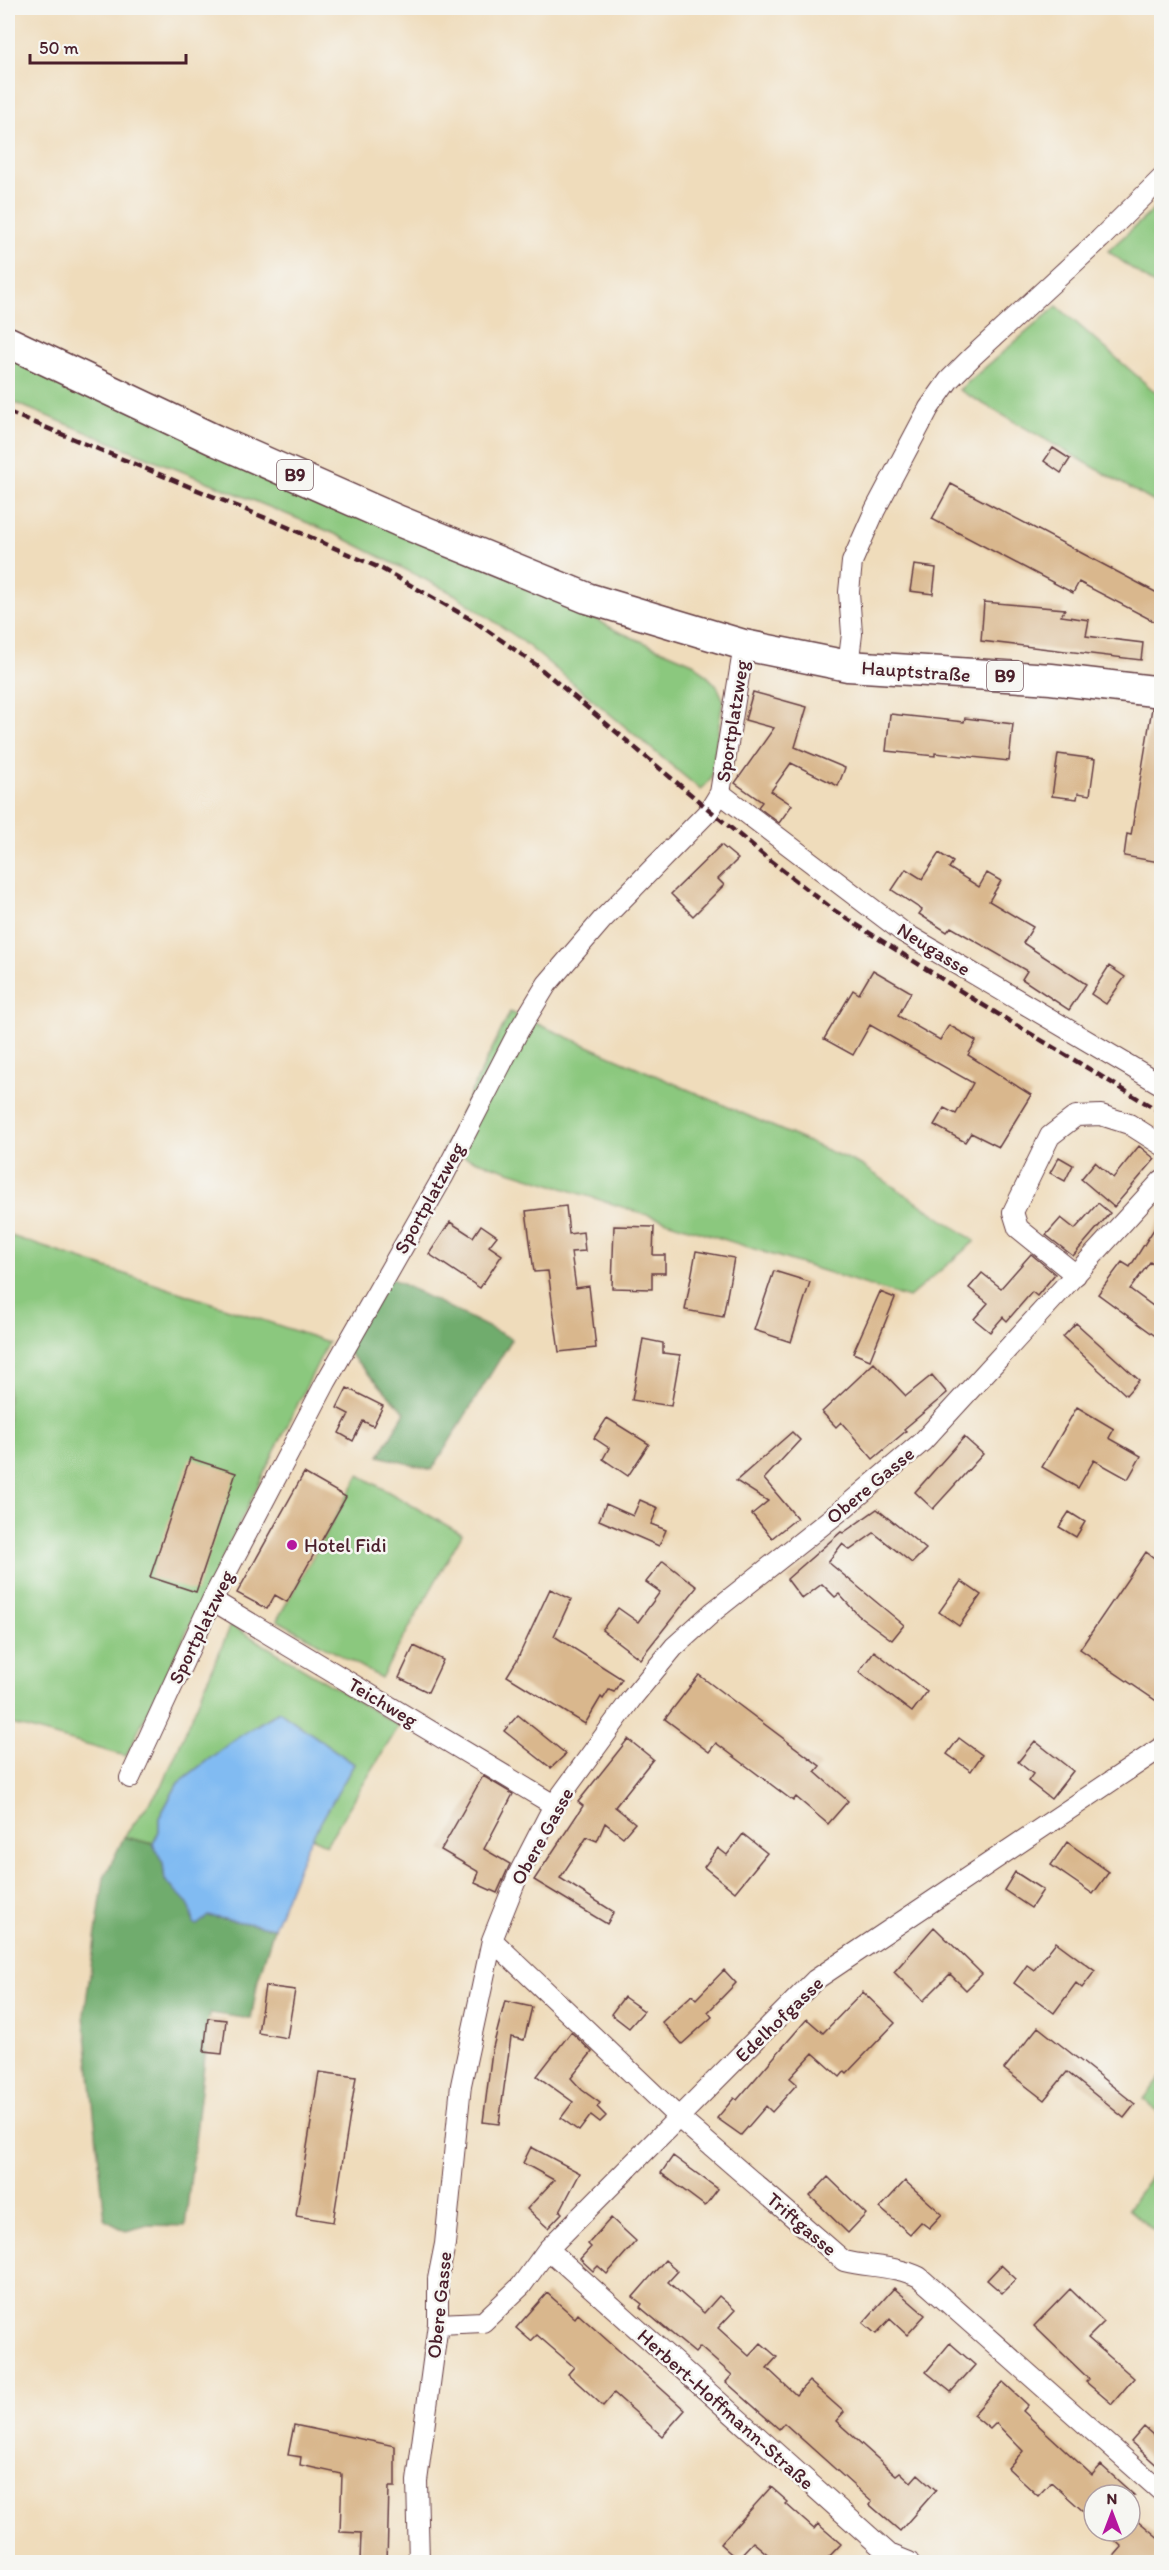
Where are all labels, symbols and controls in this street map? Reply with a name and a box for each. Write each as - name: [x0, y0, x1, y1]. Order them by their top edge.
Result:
- scale bar: [30, 27, 186, 65]
- text: 50 m: [39, 37, 79, 59]
- road number: B9: [277, 460, 313, 490]
- street label: Hauptstraße: [861, 655, 971, 687]
- street label: Sportplatzweg: [710, 657, 754, 784]
- road number: B9: [987, 661, 1023, 691]
- street label: Neugasse: [893, 917, 975, 981]
- street label: Sportplatzweg: [389, 1138, 470, 1258]
- street label: Obere Gasse: [821, 1441, 919, 1529]
- place label: Hotel Fidi: [304, 1533, 387, 1557]
- marker: Hotel Fidi: [285, 1538, 299, 1552]
- street label: Sportplatzweg: [163, 1566, 239, 1688]
- street label: Teichweg: [344, 1672, 423, 1732]
- street label: Obere Gasse: [505, 1783, 579, 1889]
- street label: Edelhofgasse: [730, 1971, 828, 2067]
- street label: Triftgasse: [762, 2187, 842, 2261]
- street label: Obere Gasse: [421, 2250, 457, 2360]
- street label: Herbert-Hoffmann-Straße: [633, 2323, 819, 2495]
- north arrow: [1082, 2483, 1142, 2543]
- text: N: [1107, 2489, 1117, 2508]

